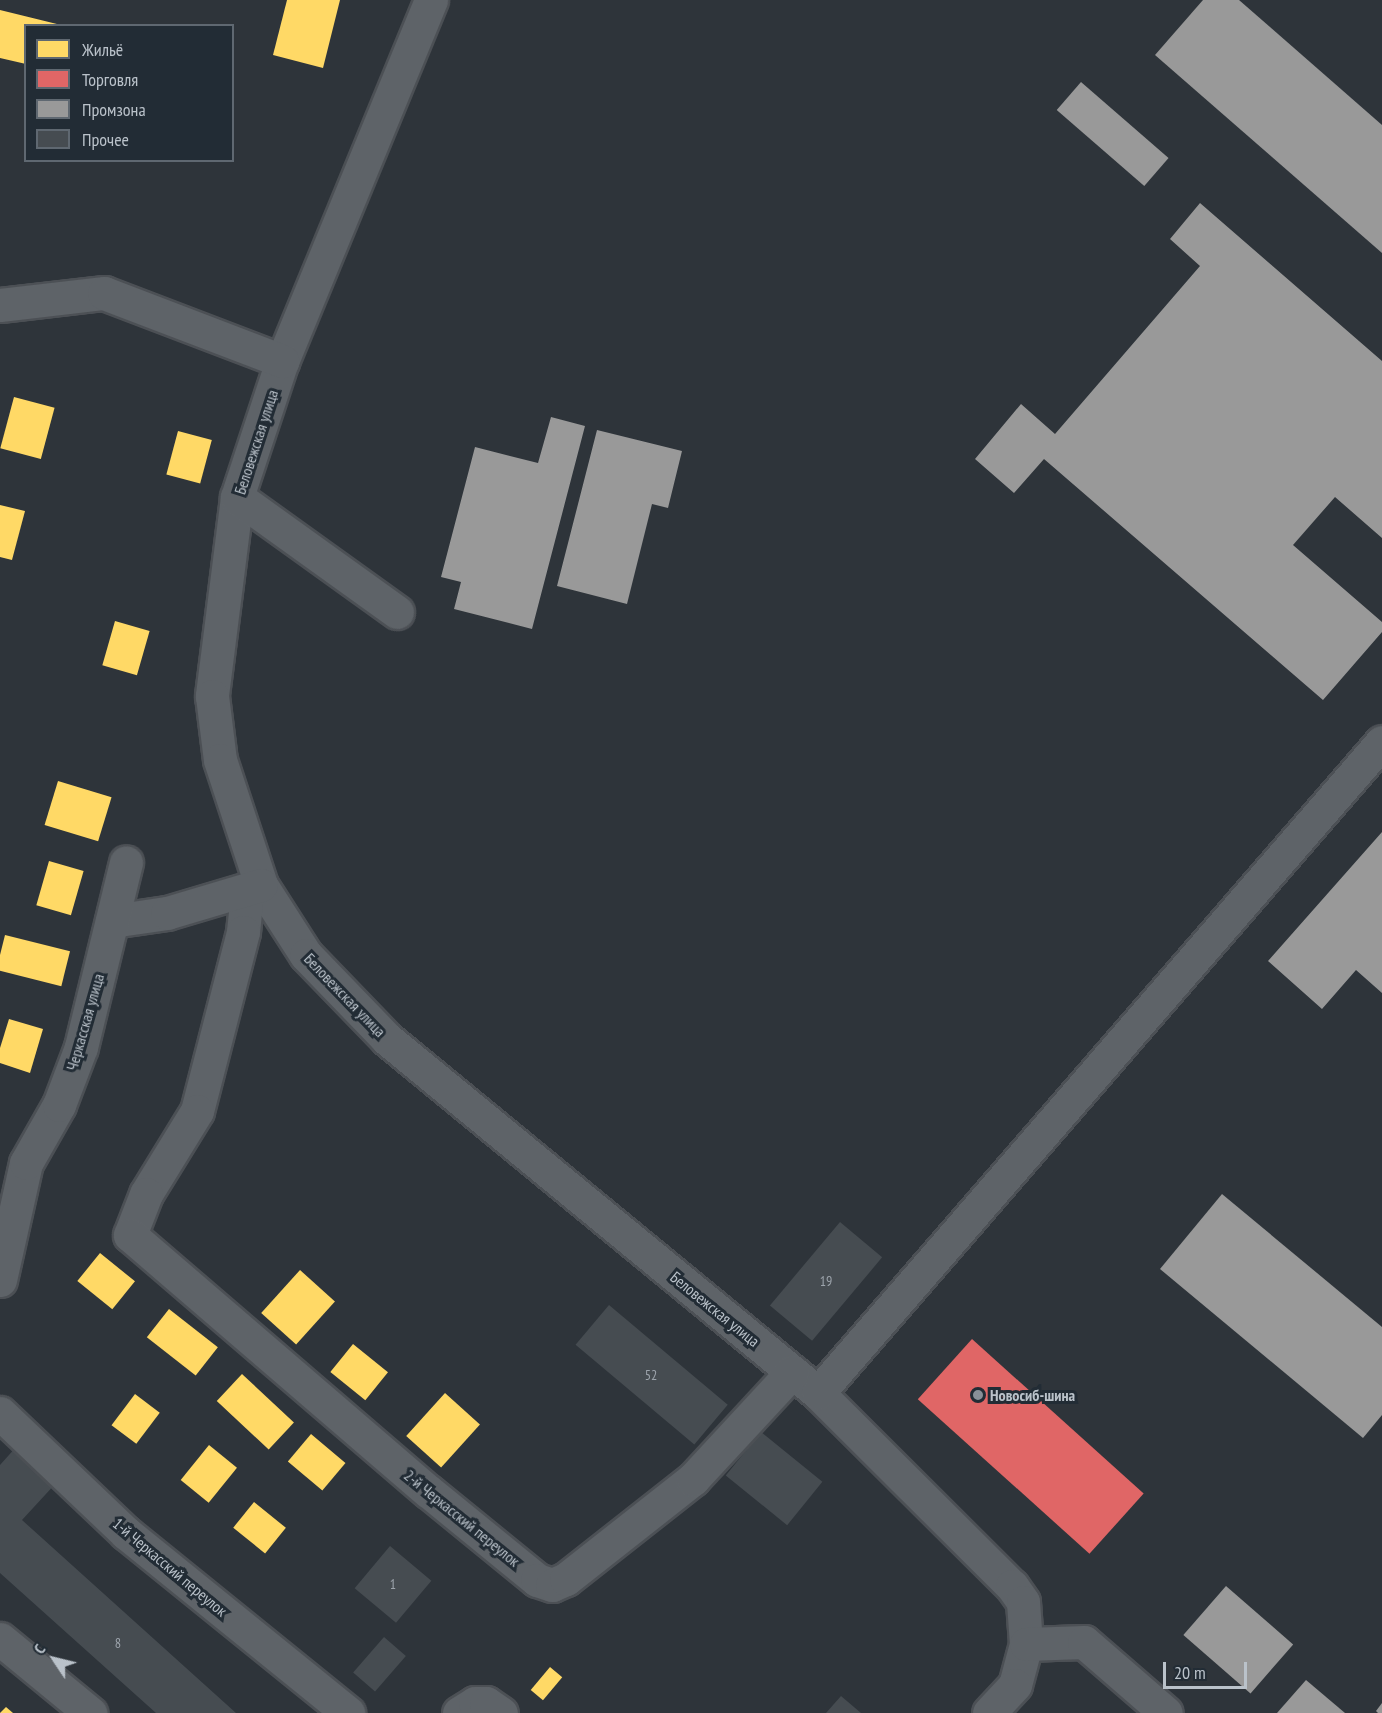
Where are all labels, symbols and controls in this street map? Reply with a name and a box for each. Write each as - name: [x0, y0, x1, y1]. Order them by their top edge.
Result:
- legend: [24, 24, 234, 162]
- text: Жильё: [82, 38, 123, 61]
- text: Торговля: [82, 68, 138, 91]
- text: Промзона: [82, 98, 146, 121]
- text: Прочее: [82, 128, 129, 151]
- street label: Беловежская улица: [230, 387, 282, 497]
- street label: Беловежская улица: [300, 949, 390, 1041]
- street label: Черкасская улица: [62, 971, 108, 1073]
- street label: Беловежская улица: [667, 1267, 763, 1351]
- house number: 19: [820, 1273, 832, 1289]
- house number: 52: [645, 1367, 657, 1383]
- place label: Новосиб-шина: [990, 1385, 1075, 1405]
- marker: Новосиб-шина: [971, 1388, 985, 1402]
- street label: 2-й Черкасский переулок: [400, 1465, 524, 1571]
- street label: 1-й Черкасский переулок: [109, 1514, 231, 1620]
- house number: 1: [390, 1576, 396, 1592]
- north arrow: [24, 1629, 84, 1689]
- house number: 8: [115, 1635, 121, 1651]
- text: С: [29, 1640, 50, 1657]
- scale bar: [1166, 1650, 1250, 1688]
- text: 20 m: [1174, 1661, 1206, 1684]

